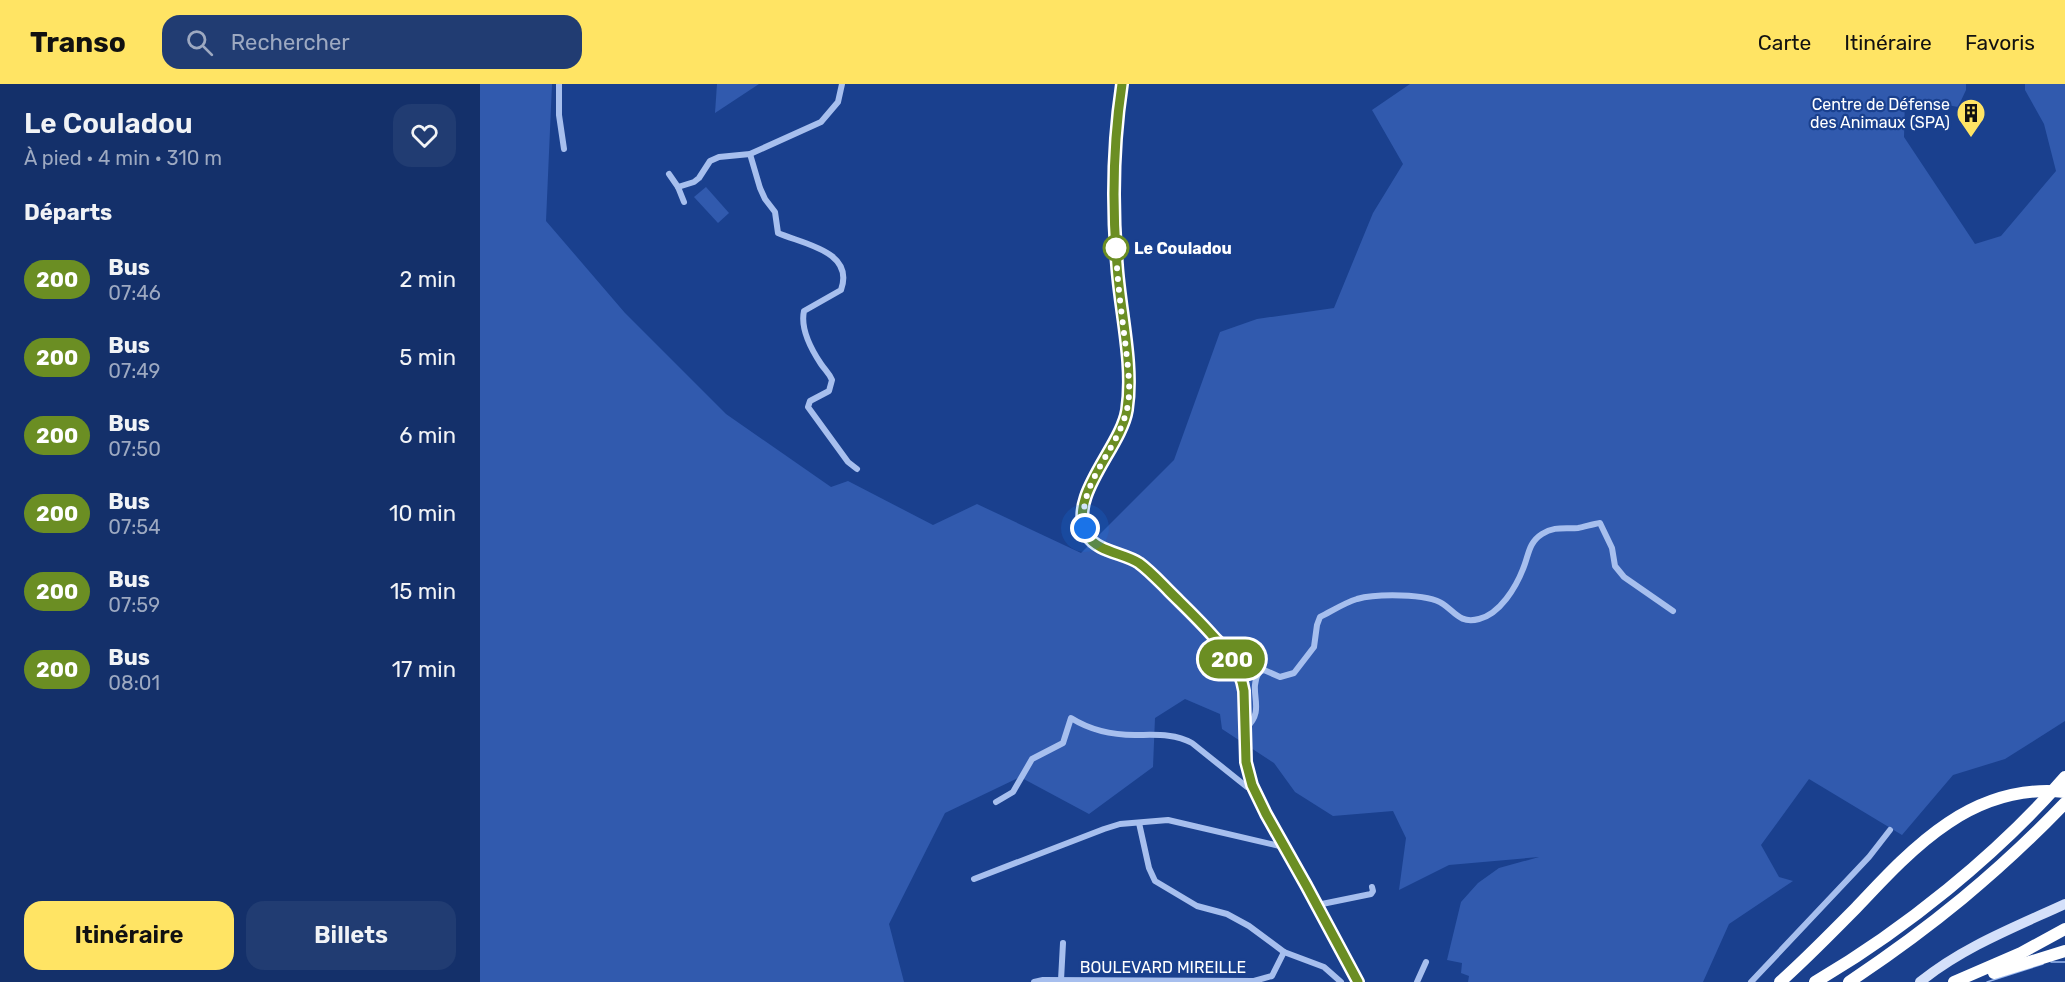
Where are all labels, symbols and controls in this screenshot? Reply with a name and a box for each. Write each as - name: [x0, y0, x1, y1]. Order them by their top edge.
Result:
- search box: [162, 15, 582, 69]
- text: Transo: [30, 26, 126, 59]
- icon: search: [183, 26, 216, 59]
- text: Rechercher: [231, 29, 350, 56]
- text: Carte: [1758, 30, 1811, 55]
- text: Itinéraire: [1844, 30, 1932, 55]
- text: Favoris: [1965, 30, 2035, 55]
- place label: Centre de Défense des Animaux (SPA): [1810, 95, 1950, 132]
- building icon: Centre de Défense des Animaux (SPA): [1955, 97, 1987, 139]
- button: heart: [393, 104, 456, 167]
- text: Le Couladou: [24, 107, 193, 140]
- text: À pied · 4 min · 310 m: [24, 146, 222, 170]
- text: Départs: [24, 199, 112, 226]
- marker: Le Couladou: [1103, 235, 1129, 261]
- place label: Le Couladou: [1134, 239, 1232, 258]
- text: Bus: [108, 254, 150, 281]
- text: 2 min: [399, 266, 456, 293]
- text: 200: [36, 267, 78, 292]
- text: 07:46: [108, 281, 161, 305]
- text: Bus: [108, 332, 150, 359]
- text: 5 min: [399, 344, 456, 371]
- text: 200: [36, 345, 78, 370]
- text: 07:49: [108, 359, 160, 383]
- text: Bus: [108, 410, 150, 437]
- text: 6 min: [399, 422, 456, 449]
- text: 200: [36, 423, 78, 448]
- text: 07:50: [108, 437, 161, 461]
- text: Bus: [108, 488, 150, 515]
- text: 10 min: [389, 500, 456, 527]
- text: 200: [36, 501, 78, 526]
- your location: [1070, 513, 1100, 543]
- text: 07:54: [108, 515, 161, 539]
- text: Bus: [108, 566, 150, 593]
- text: 15 min: [390, 578, 456, 605]
- text: 200: [36, 579, 78, 604]
- text: 07:59: [108, 593, 160, 617]
- line badge: 200: [1198, 640, 1266, 678]
- text: Bus: [108, 644, 150, 671]
- text: 200: [1211, 647, 1253, 672]
- text: 17 min: [392, 656, 456, 683]
- text: 200: [36, 657, 78, 682]
- text: 08:01: [108, 671, 160, 695]
- button: Itinéraire: [24, 901, 234, 970]
- button: Billets: [246, 901, 456, 970]
- street label: BOULEVARD MIREILLE: [1080, 958, 1246, 977]

